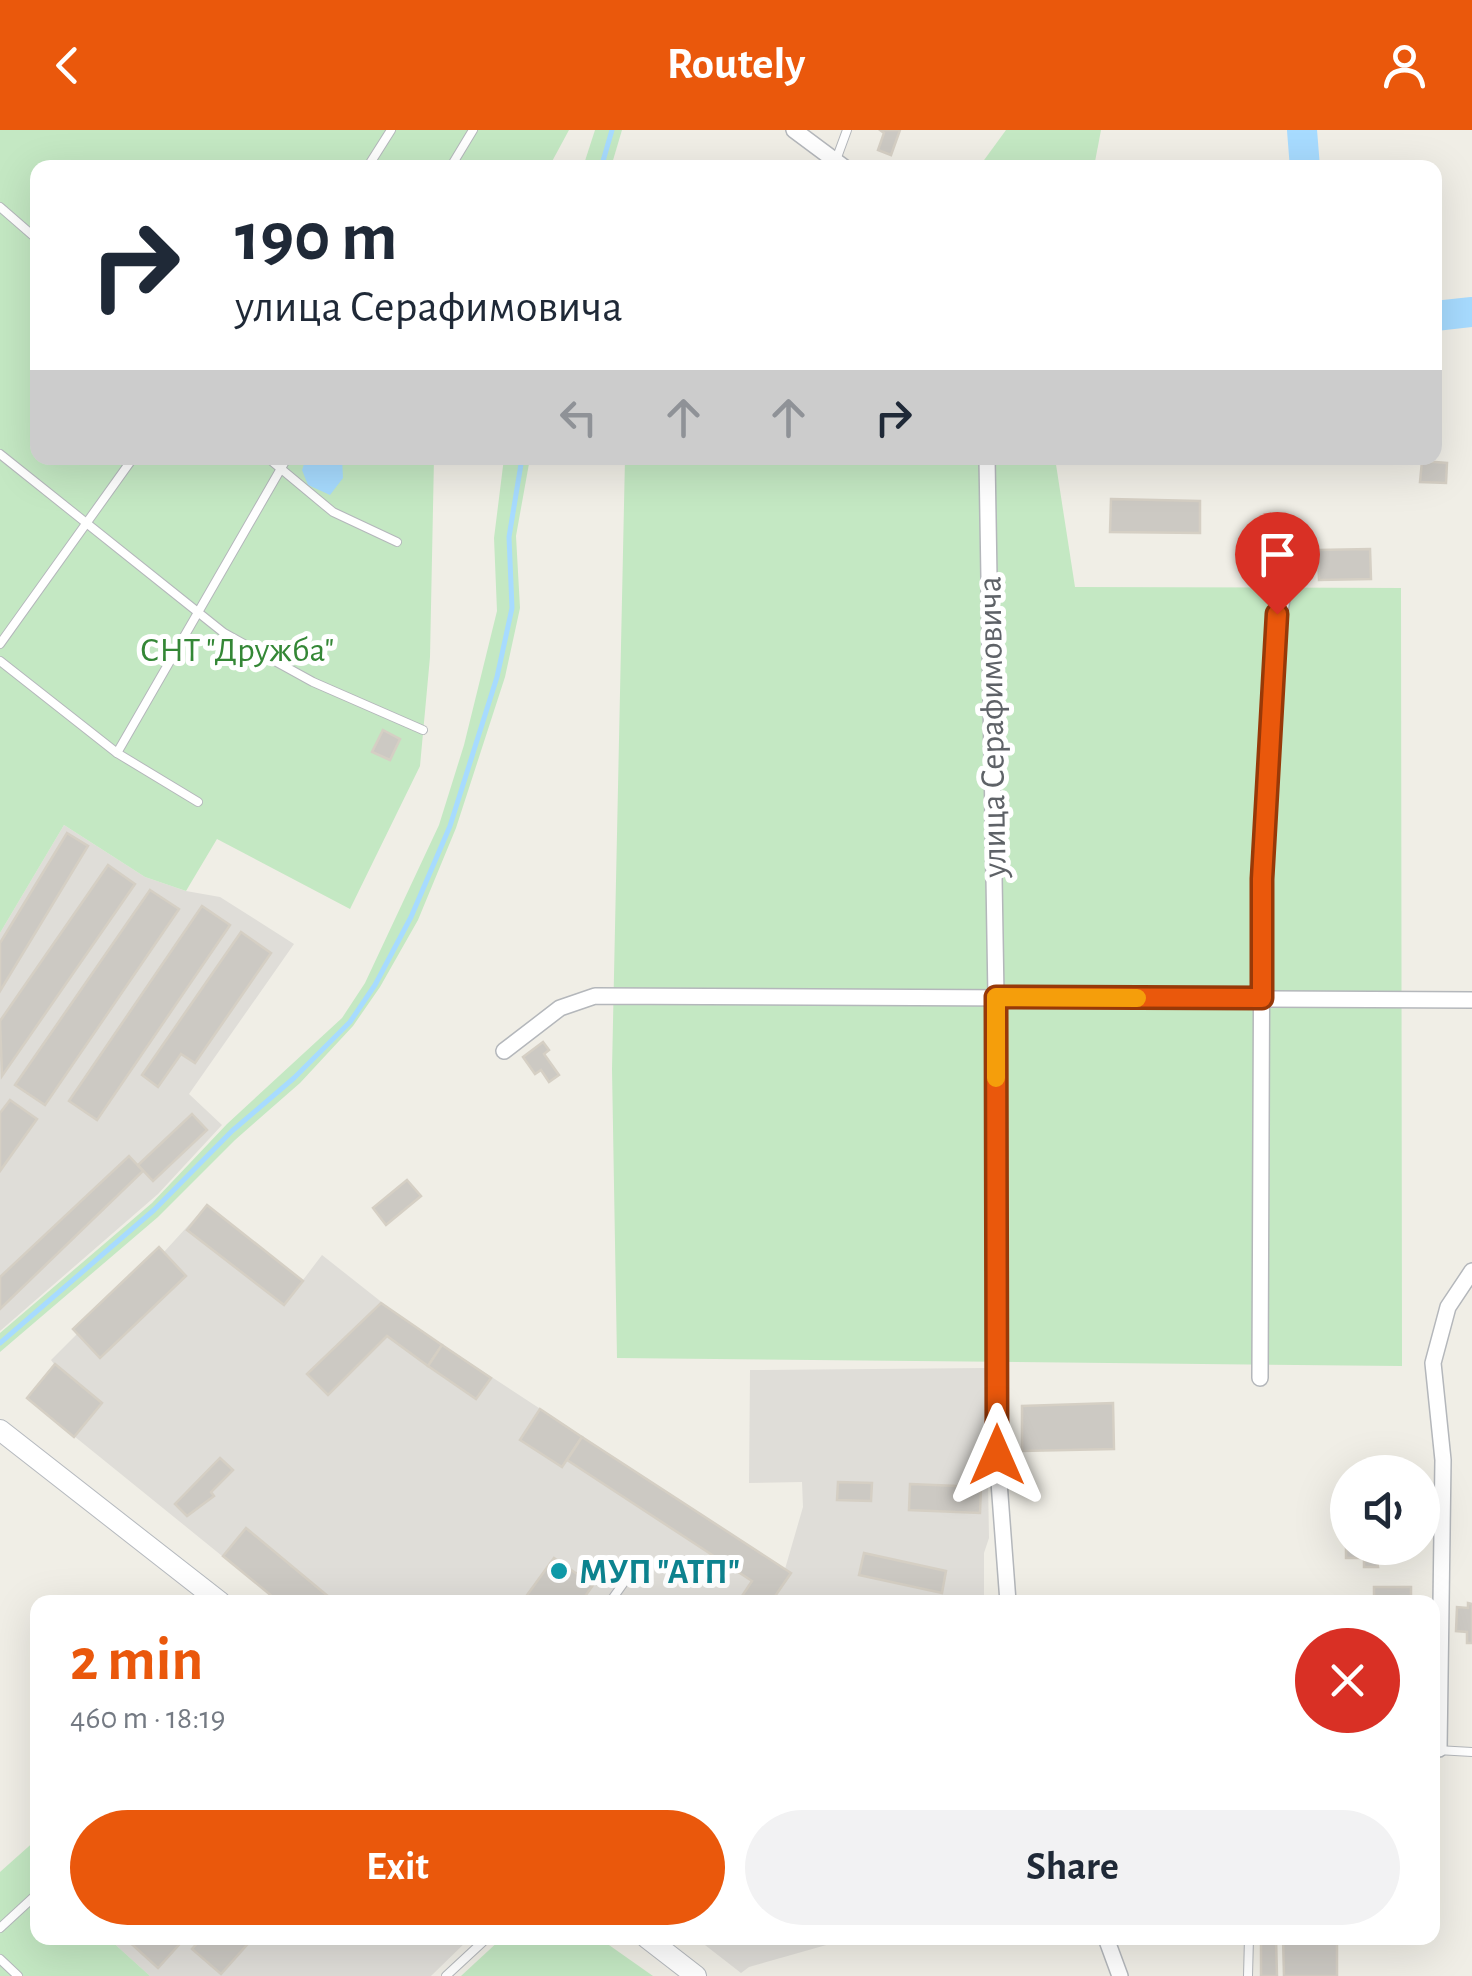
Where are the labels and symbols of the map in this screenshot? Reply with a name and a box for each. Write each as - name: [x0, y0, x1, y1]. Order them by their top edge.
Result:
- pin: [1235, 512, 1320, 615]
- street label: улица Серафимовича: [972, 576, 1013, 879]
- park label: СНТ "Дружба": [140, 633, 334, 668]
- position arrow: [945, 1403, 1049, 1507]
- place label: МУП "АТП": [579, 1555, 740, 1590]
- marker: МУП "АТП": [548, 1560, 570, 1582]

